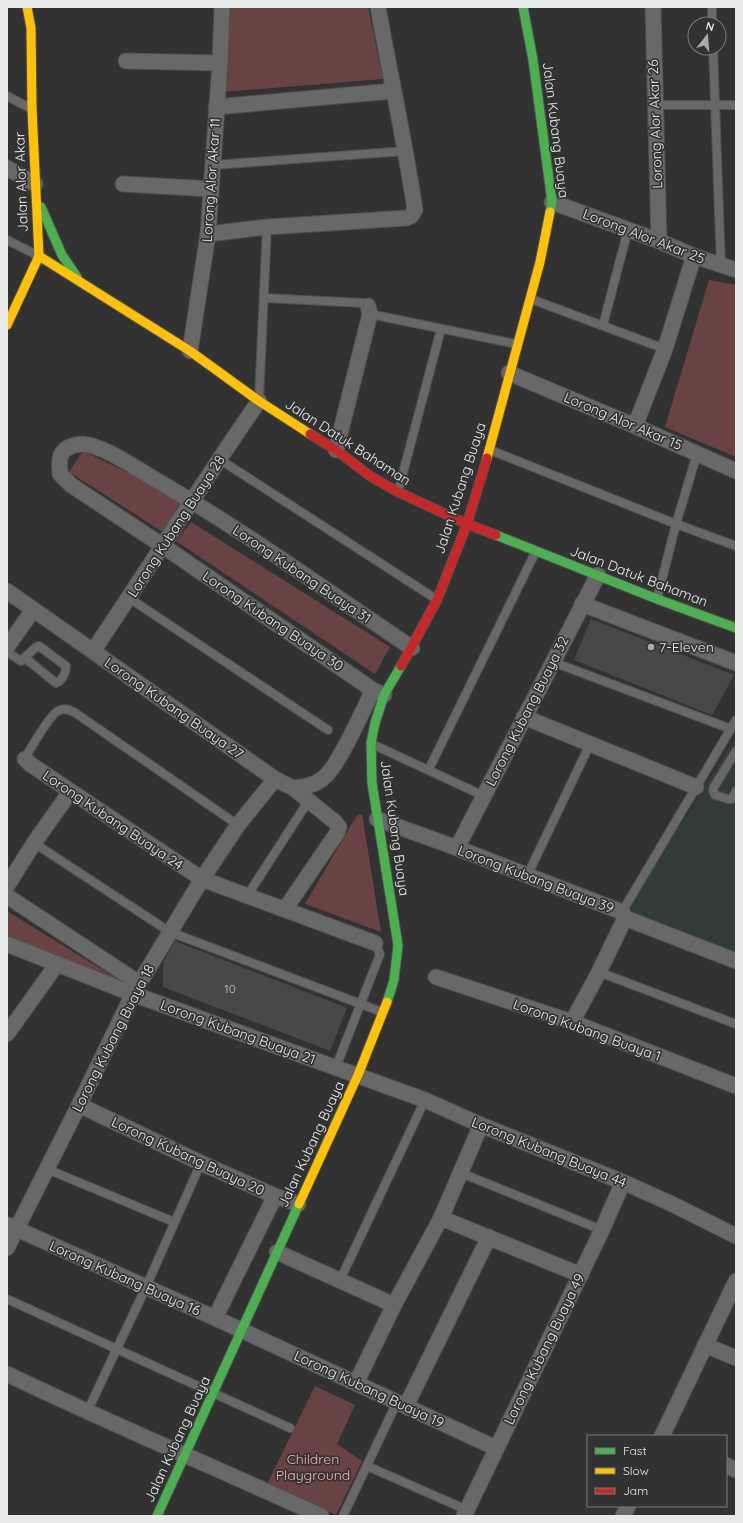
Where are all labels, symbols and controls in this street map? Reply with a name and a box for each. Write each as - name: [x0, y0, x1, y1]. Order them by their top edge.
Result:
- north arrow: [687, 16, 727, 56]
- text: N: [704, 19, 716, 34]
- street label: Lorong Alor Akar 26: [644, 59, 666, 189]
- street label: Jalan Kubang Buaya: [539, 61, 573, 199]
- street label: Lorong Alor Akar 11: [198, 117, 224, 243]
- street label: Jalan Alor Akar: [10, 131, 32, 232]
- street label: Lorong Alor Akar 25: [580, 204, 708, 268]
- street label: Lorong Alor Akar 15: [561, 388, 685, 454]
- street label: Jalan Datuk Bahaman: [282, 395, 414, 489]
- street label: Jalan Kubang Buaya: [430, 420, 490, 556]
- street label: Lorong Kubang Buaya 28: [123, 451, 229, 601]
- street label: Lorong Kubang Buaya 31: [229, 521, 375, 627]
- street label: Jalan Datuk Bahaman: [568, 541, 710, 611]
- street label: Lorong Kubang Buaya 30: [199, 567, 347, 675]
- street label: Lorong Kubang Buaya 32: [481, 633, 573, 789]
- place label: 7-Eleven: [659, 638, 714, 656]
- marker: 7-Eleven: [646, 642, 656, 652]
- street label: Lorong Kubang Buaya 27: [101, 653, 247, 763]
- street label: Jalan Kubang Buaya: [377, 759, 413, 897]
- street label: Lorong Kubang Buaya 24: [39, 766, 187, 874]
- street label: Lorong Kubang Buaya 39: [455, 841, 617, 917]
- street label: Lorong Kubang Buaya 18: [68, 961, 158, 1115]
- house number: 10: [224, 981, 236, 996]
- street label: Lorong Kubang Buaya 1: [511, 995, 663, 1065]
- street label: Lorong Kubang Buaya 21: [158, 996, 318, 1068]
- street label: Jalan Kubang Buaya: [274, 1078, 348, 1210]
- street label: Lorong Kubang Buaya 20: [109, 1113, 267, 1199]
- street label: Lorong Kubang Buaya 44: [469, 1113, 629, 1191]
- street label: Lorong Kubang Buaya 16: [47, 1237, 204, 1320]
- street label: Lorong Kubang Buaya 49: [500, 1270, 588, 1427]
- street label: Lorong Kubang Buaya 19: [291, 1346, 447, 1432]
- street label: Jalan Kubang Buaya: [140, 1373, 214, 1505]
- legend: [587, 1435, 727, 1507]
- text: Fast: [623, 1443, 647, 1458]
- park label: Children Playground: [276, 1450, 350, 1484]
- text: Slow: [623, 1463, 649, 1478]
- text: Jam: [623, 1483, 648, 1498]

